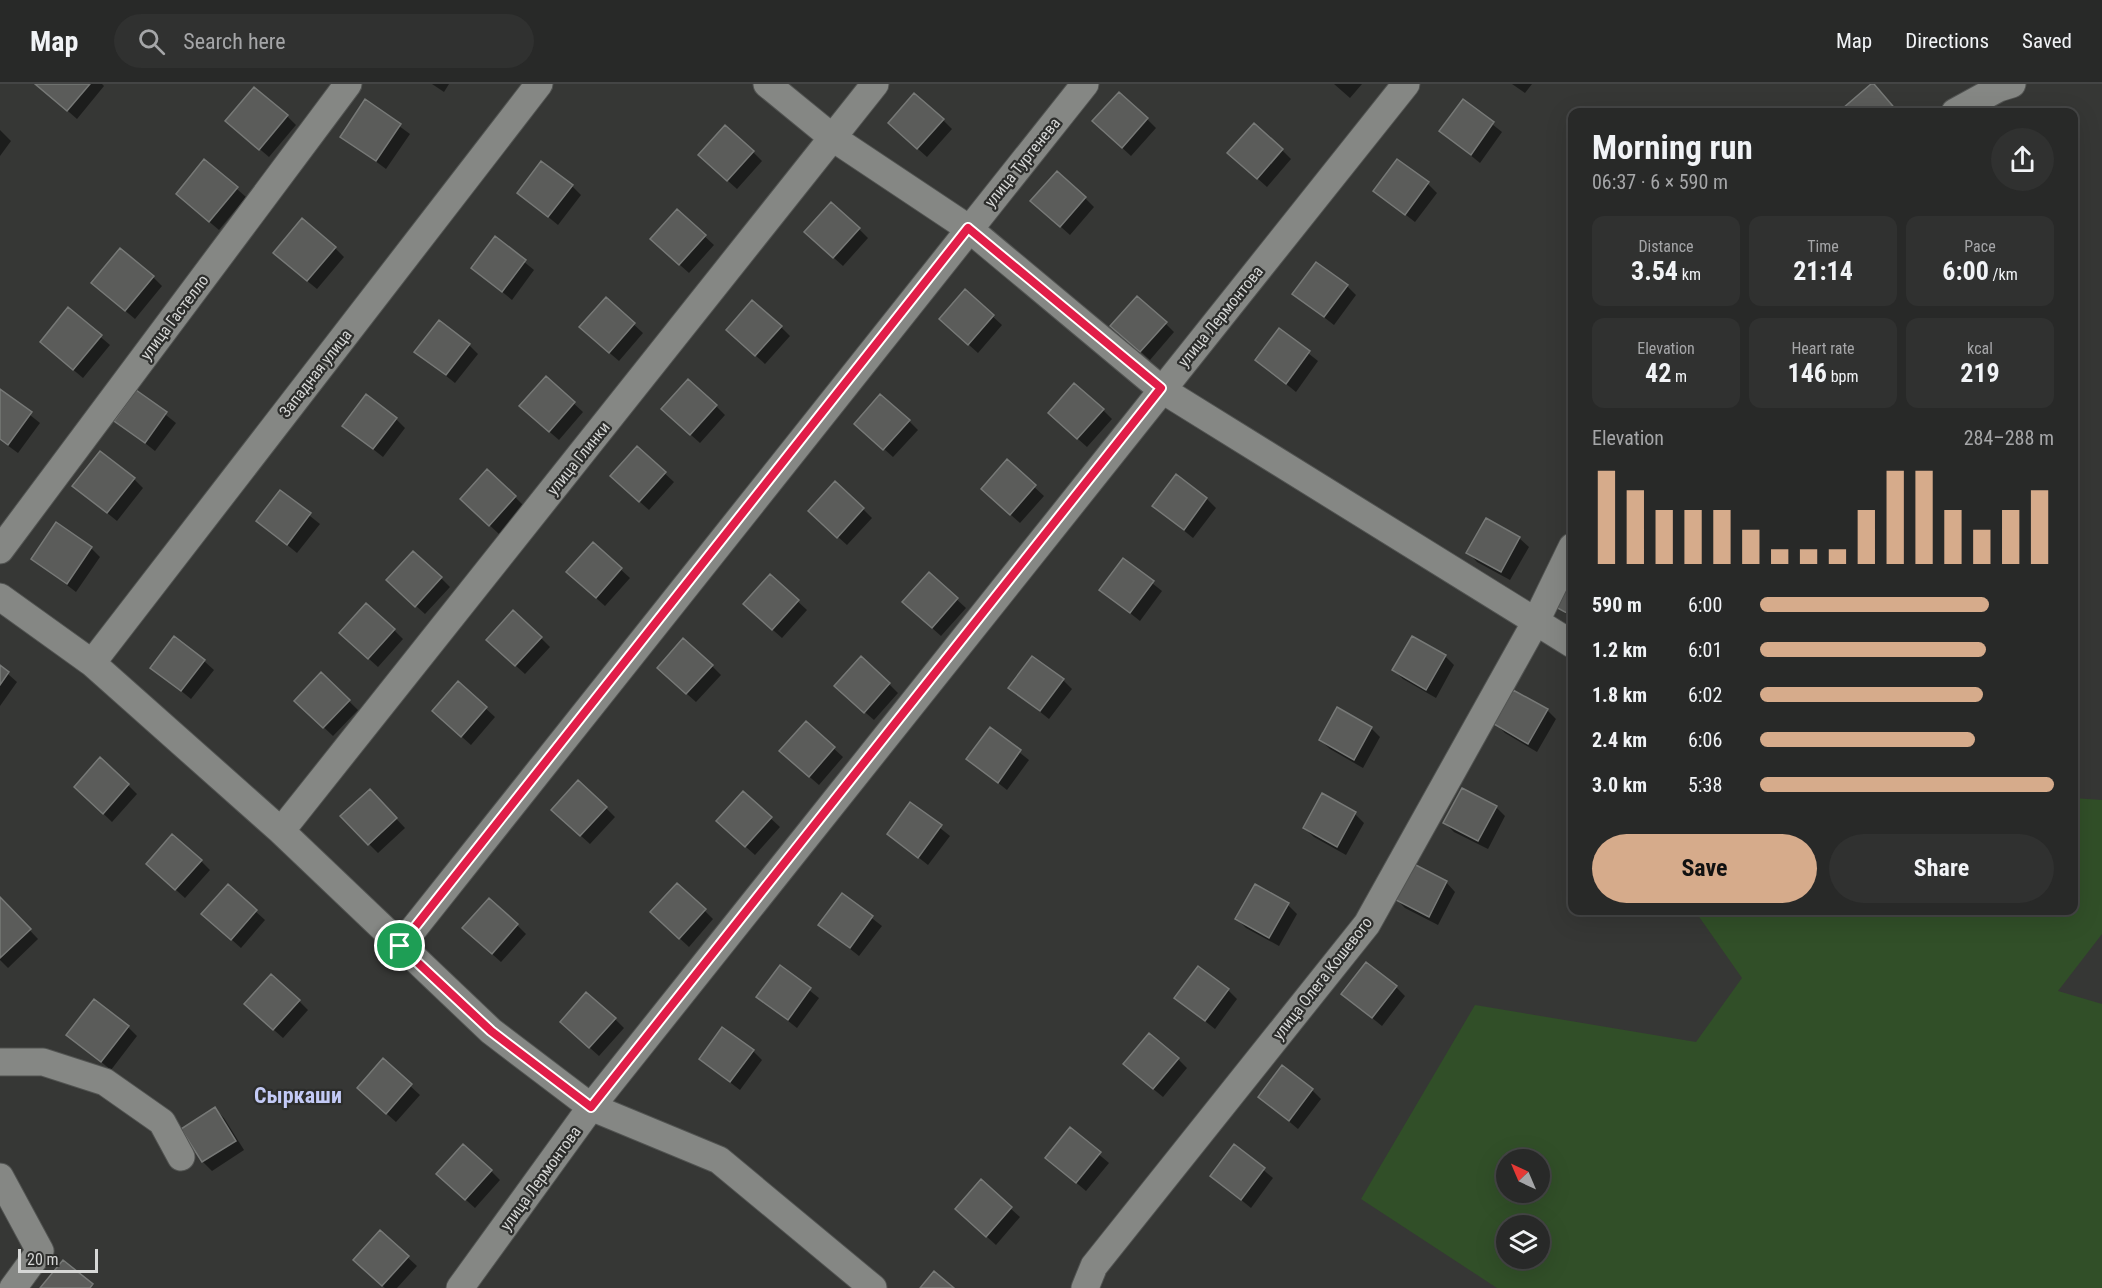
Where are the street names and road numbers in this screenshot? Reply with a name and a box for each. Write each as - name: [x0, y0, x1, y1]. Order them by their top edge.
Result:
- street label: улица Тургенева: [981, 114, 1064, 211]
- street label: улица Лермонтова: [1174, 262, 1267, 371]
- street label: улица Гастелло: [136, 271, 213, 364]
- street label: Западная улица: [275, 326, 356, 421]
- street label: улица Глинки: [543, 418, 614, 499]
- street label: улица Олега Кошевого: [1269, 913, 1376, 1043]
- street label: улица Лермонтова: [496, 1122, 585, 1234]

